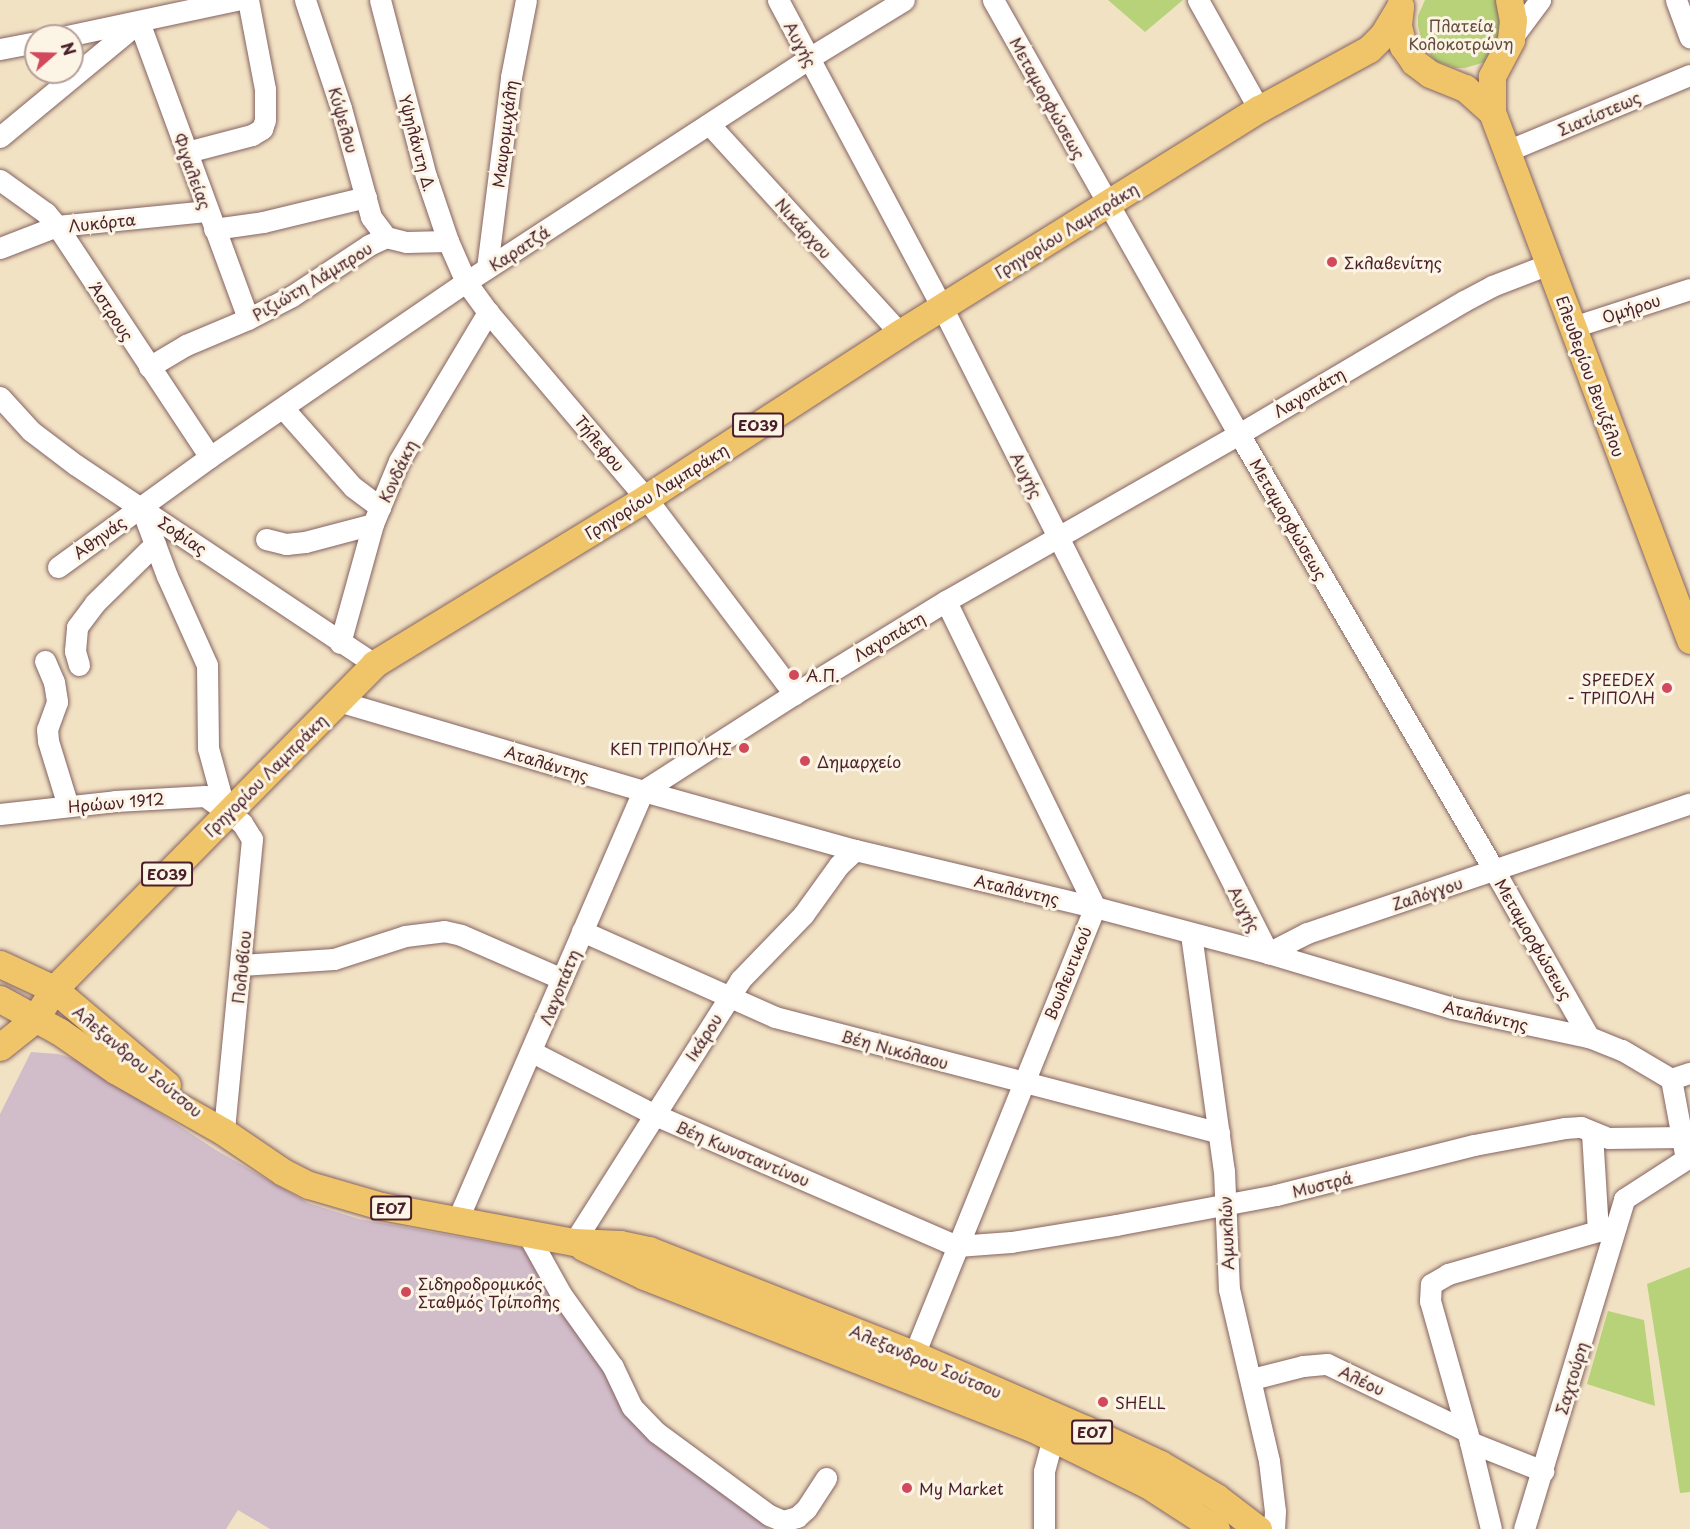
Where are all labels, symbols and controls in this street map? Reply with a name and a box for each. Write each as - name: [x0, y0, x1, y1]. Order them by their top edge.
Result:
- park label: Πλατεία Κολοκοτρώνη: [1408, 15, 1514, 53]
- street label: Αυγής: [781, 18, 821, 70]
- north arrow: [24, 24, 84, 84]
- street label: Μεταμορφώσεως: [1006, 34, 1090, 162]
- text: N: [56, 38, 82, 59]
- street label: Μαυρομιχάλη: [488, 79, 520, 189]
- street label: Κύψελου: [325, 85, 363, 155]
- street label: Σιατίστεως: [1555, 87, 1643, 139]
- street label: Υψηλάντη Δ.: [396, 92, 440, 194]
- street label: Φιγαλείας: [170, 130, 216, 212]
- street label: Γρηγορίου Λαμπράκη: [991, 178, 1141, 282]
- street label: Νικάρχου: [772, 194, 836, 262]
- street label: Λυκόρτα: [67, 209, 137, 235]
- street label: Καρατζά: [485, 221, 553, 275]
- street label: Ριζιώτη Λάμπρου: [249, 238, 375, 324]
- place label: Σκλαβενίτης: [1344, 252, 1442, 272]
- marker: Σκλαβενίτης: [1325, 255, 1339, 269]
- street label: Άστρους: [86, 278, 138, 344]
- street label: Ομήρου: [1599, 290, 1663, 326]
- street label: Ελευθερίου Βενιζέλου: [1553, 293, 1629, 459]
- street label: Λαγοπάτη: [1270, 363, 1348, 421]
- street label: Τήλεφου: [571, 411, 629, 475]
- road number: ΕΟ39: [731, 413, 785, 437]
- street label: Κονδάκη: [374, 437, 420, 505]
- street label: Γρηγορίου Λαμπράκη: [581, 439, 731, 543]
- street label: Αυγής: [1007, 449, 1047, 501]
- street label: Μεταμορφώσεως: [1247, 455, 1331, 583]
- street label: Αθηνάς: [69, 512, 129, 562]
- street label: Σοφίας: [155, 512, 211, 558]
- street label: Λαγοπάτη: [850, 607, 928, 665]
- place label: Α.Π.: [806, 665, 839, 685]
- marker: Α.Π.: [787, 668, 801, 682]
- place label: SPEEDEX - ΤΡΙΠΟΛΗ: [1567, 669, 1655, 707]
- marker: SPEEDEX - ΤΡΙΠΟΛΗ: [1660, 681, 1674, 695]
- street label: Γρηγορίου Λαμπράκη: [200, 710, 330, 840]
- place label: ΚΕΠ ΤΡΙΠΟΛΗΣ: [609, 738, 732, 758]
- street label: Αταλάντης: [503, 741, 591, 785]
- marker: ΚΕΠ ΤΡΙΠΟΛΗΣ: [737, 741, 751, 755]
- place label: Δημαρχείο: [817, 751, 901, 771]
- marker: Δημαρχείο: [798, 754, 812, 768]
- street label: Ηρώων 1912: [67, 788, 165, 816]
- road number: ΕΟ39: [140, 862, 194, 886]
- street label: Αταλάντης: [973, 870, 1061, 908]
- street label: Ζαλόγγου: [1389, 873, 1465, 913]
- street label: Μεταμορφώσεως: [1492, 875, 1576, 1003]
- street label: Αυγής: [1225, 883, 1265, 935]
- street label: Βουλευτικού: [1040, 923, 1094, 1023]
- street label: Πολυβίου: [228, 929, 254, 1005]
- street label: Λαγοπάτη: [535, 946, 583, 1028]
- street label: Αταλάντης: [1442, 996, 1530, 1034]
- street label: Αλεξανδρου Σούτσου: [70, 1001, 206, 1121]
- street label: Ικάρου: [681, 1010, 725, 1064]
- street label: Βέη Νικόλαου: [840, 1026, 950, 1072]
- street label: Βέη Κωνσταντίνου: [674, 1116, 812, 1190]
- street label: Μυστρά: [1290, 1167, 1354, 1201]
- road number: ΕΟ7: [370, 1196, 412, 1220]
- street label: Αμυκλών: [1215, 1196, 1237, 1270]
- place label: Σιδηροδρομικός Σταθμός Τρίπολης: [418, 1273, 561, 1311]
- marker: Σιδηροδρομικός Σταθμός Τρίπολης: [399, 1285, 413, 1299]
- street label: Αλεξανδρου Σούτσου: [847, 1320, 1005, 1402]
- street label: Σαχτούρη: [1551, 1339, 1591, 1417]
- street label: Αλέου: [1336, 1361, 1388, 1399]
- place label: SHELL: [1115, 1392, 1166, 1412]
- marker: SHELL: [1096, 1395, 1110, 1409]
- road number: ΕΟ7: [1071, 1420, 1113, 1444]
- place label: My Market: [919, 1478, 1005, 1498]
- marker: My Market: [900, 1481, 914, 1495]

